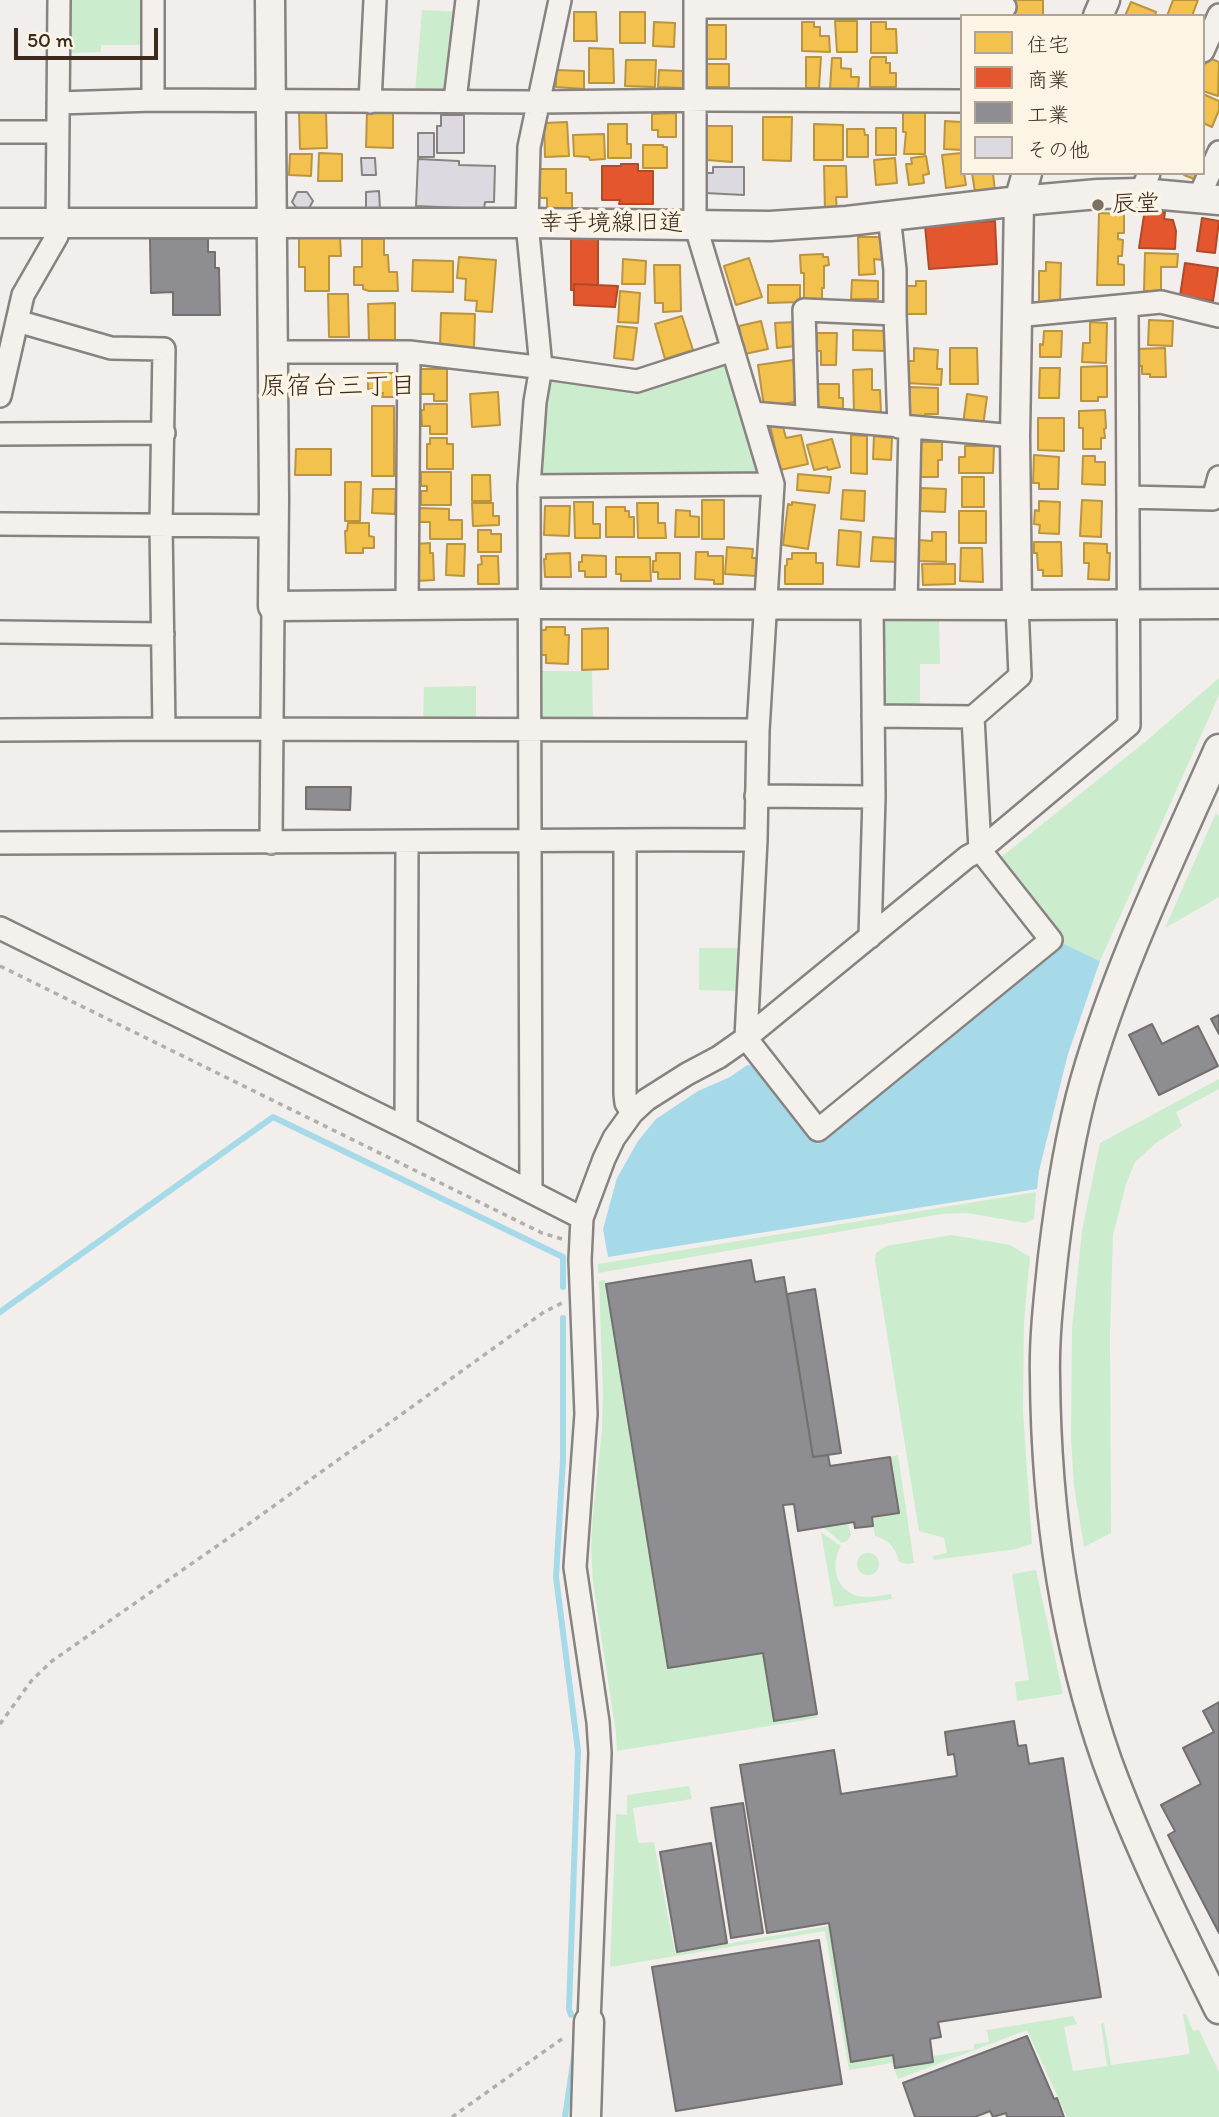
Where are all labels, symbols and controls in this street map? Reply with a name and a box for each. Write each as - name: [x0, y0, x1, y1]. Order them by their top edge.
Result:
- scale bar: [18, 14, 161, 58]
- legend: [960, 14, 1205, 175]
- text: 50 m: [27, 27, 73, 52]
- text: 住宅: [1027, 32, 1069, 57]
- text: 商業: [1027, 67, 1069, 92]
- text: 工業: [1027, 102, 1069, 127]
- text: その他: [1027, 137, 1090, 162]
- place label: 辰堂: [1112, 191, 1160, 219]
- marker: 辰堂: [1090, 197, 1106, 213]
- street label: 幸手境線旧道: [539, 210, 683, 238]
- district label: 原宿台三丁目: [260, 371, 416, 403]

